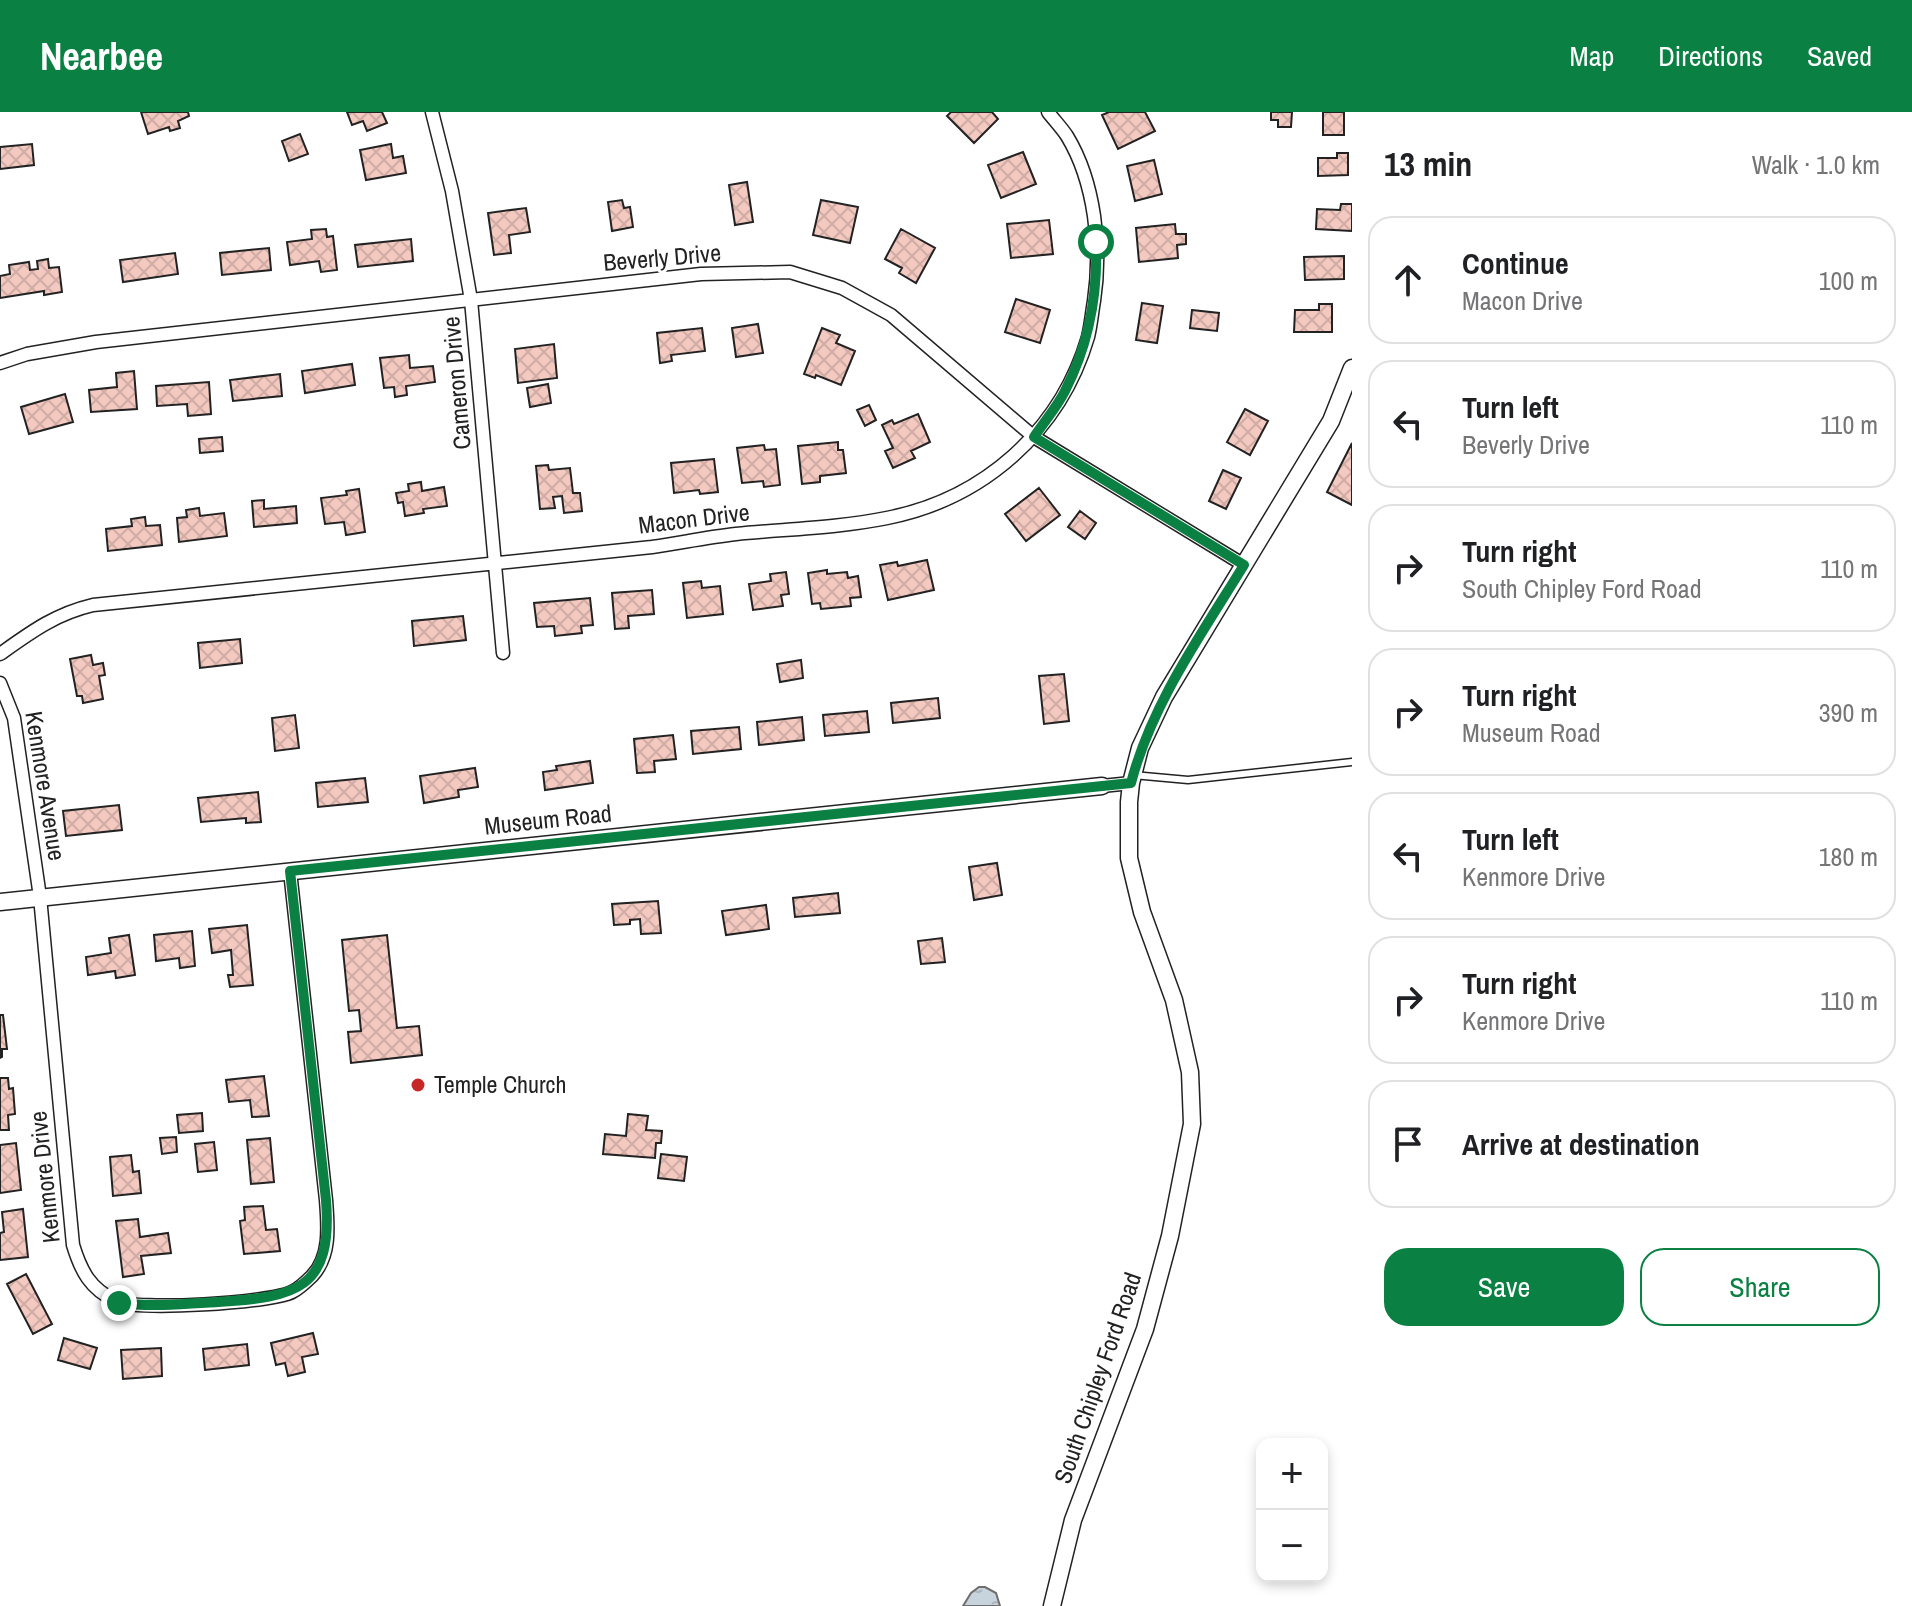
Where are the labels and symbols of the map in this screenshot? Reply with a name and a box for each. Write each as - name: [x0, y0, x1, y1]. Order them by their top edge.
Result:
- route start: [1078, 224, 1114, 260]
- street label: Beverly Drive: [602, 236, 722, 278]
- street label: Cameron Drive: [434, 315, 478, 451]
- street label: Macon Drive: [637, 495, 751, 541]
- street label: Kenmore Avenue: [18, 709, 74, 863]
- street label: Museum Road: [483, 796, 613, 842]
- place label: Temple Church: [434, 1068, 566, 1100]
- marker: Temple Church: [409, 1076, 427, 1094]
- street label: Kenmore Drive: [21, 1110, 67, 1245]
- street label: South Chipley Ford Road: [1046, 1268, 1148, 1487]
- route end: [101, 1285, 137, 1321]

